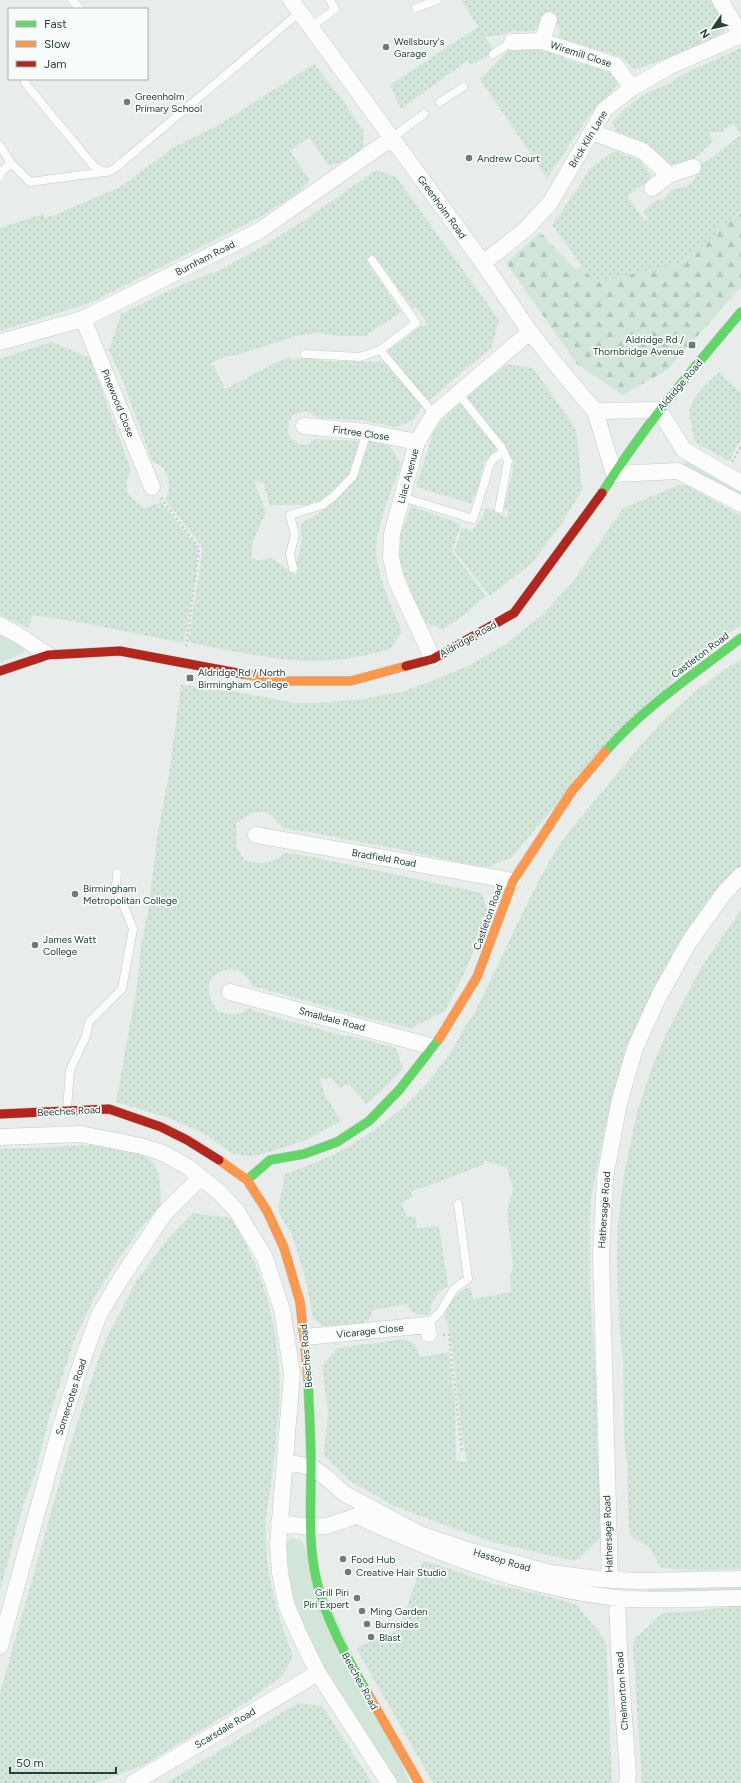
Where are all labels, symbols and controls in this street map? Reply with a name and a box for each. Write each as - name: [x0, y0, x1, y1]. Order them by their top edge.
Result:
- legend: [8, 8, 148, 80]
- north arrow: [693, 8, 733, 48]
- text: Fast: [44, 17, 67, 31]
- text: N: [697, 26, 713, 40]
- place label: Wellsbury's Garage: [394, 35, 445, 60]
- text: Slow: [44, 37, 71, 51]
- street label: Wiremill Close: [549, 38, 614, 70]
- marker: Wellsbury's Garage: [381, 42, 391, 52]
- text: Jam: [44, 57, 67, 71]
- place label: Greenholm Primary School: [135, 90, 202, 115]
- marker: Greenholm Primary School: [122, 97, 132, 107]
- street label: Brick Kiln Lane: [566, 108, 610, 170]
- place label: Andrew Court: [477, 152, 540, 165]
- marker: Andrew Court: [464, 153, 474, 163]
- street label: Greenholm Road: [415, 173, 469, 241]
- street label: Burnham Road: [173, 237, 237, 279]
- place label: Aldridge Rd / Thornbridge Avenue: [593, 333, 685, 358]
- marker: Aldridge Rd / Thornbridge Avenue: [687, 340, 697, 350]
- street label: Aldridge Road: [655, 357, 705, 413]
- street label: Pinewood Close: [98, 367, 138, 439]
- street label: Firtree Close: [332, 423, 391, 443]
- street label: Lilac Avenue: [394, 447, 422, 505]
- street label: Aldridge Road: [437, 618, 499, 660]
- street label: Castleton Road: [669, 629, 732, 681]
- place label: Aldridge Rd / North Birmingham College: [198, 666, 288, 691]
- marker: Aldridge Rd / North Birmingham College: [185, 673, 195, 683]
- street label: Bradfield Road: [351, 846, 417, 870]
- place label: Birmingham Metropolitan College: [83, 882, 178, 907]
- street label: Castleton Road: [470, 882, 506, 952]
- marker: Birmingham Metropolitan College: [70, 889, 80, 899]
- place label: James Watt College: [43, 933, 96, 958]
- marker: James Watt College: [30, 940, 40, 950]
- street label: Smalldale Road: [297, 1004, 367, 1034]
- street label: Beeches Road: [37, 1103, 101, 1119]
- street label: Hathersage Road: [595, 1171, 613, 1249]
- street label: Vicarage Close: [336, 1321, 405, 1341]
- street label: Beeches Road: [297, 1324, 315, 1388]
- street label: Somercotes Road: [52, 1357, 90, 1437]
- street label: Hathersage Road: [600, 1495, 616, 1573]
- street label: Hassop Road: [472, 1546, 532, 1574]
- place label: Food Hub: [351, 1553, 395, 1566]
- marker: Food Hub: [338, 1554, 348, 1564]
- place label: Creative Hair Studio: [356, 1566, 447, 1579]
- marker: Creative Hair Studio: [343, 1567, 353, 1577]
- place label: Grill Piri Piri Expert: [304, 1586, 349, 1611]
- marker: Grill Piri Piri Expert: [352, 1593, 362, 1603]
- place label: Ming Garden: [370, 1605, 428, 1618]
- marker: Ming Garden: [357, 1606, 367, 1616]
- place label: Burnsides: [375, 1618, 419, 1631]
- marker: Burnsides: [362, 1619, 372, 1629]
- place label: Blast: [379, 1631, 401, 1644]
- marker: Blast: [366, 1632, 376, 1642]
- street label: Beeches Road: [339, 1650, 381, 1712]
- street label: Chelmorton Road: [613, 1651, 631, 1731]
- street label: Scarsdale Road: [192, 1705, 258, 1751]
- scale bar: [10, 1749, 116, 1775]
- text: 50 m: [16, 1756, 44, 1770]

